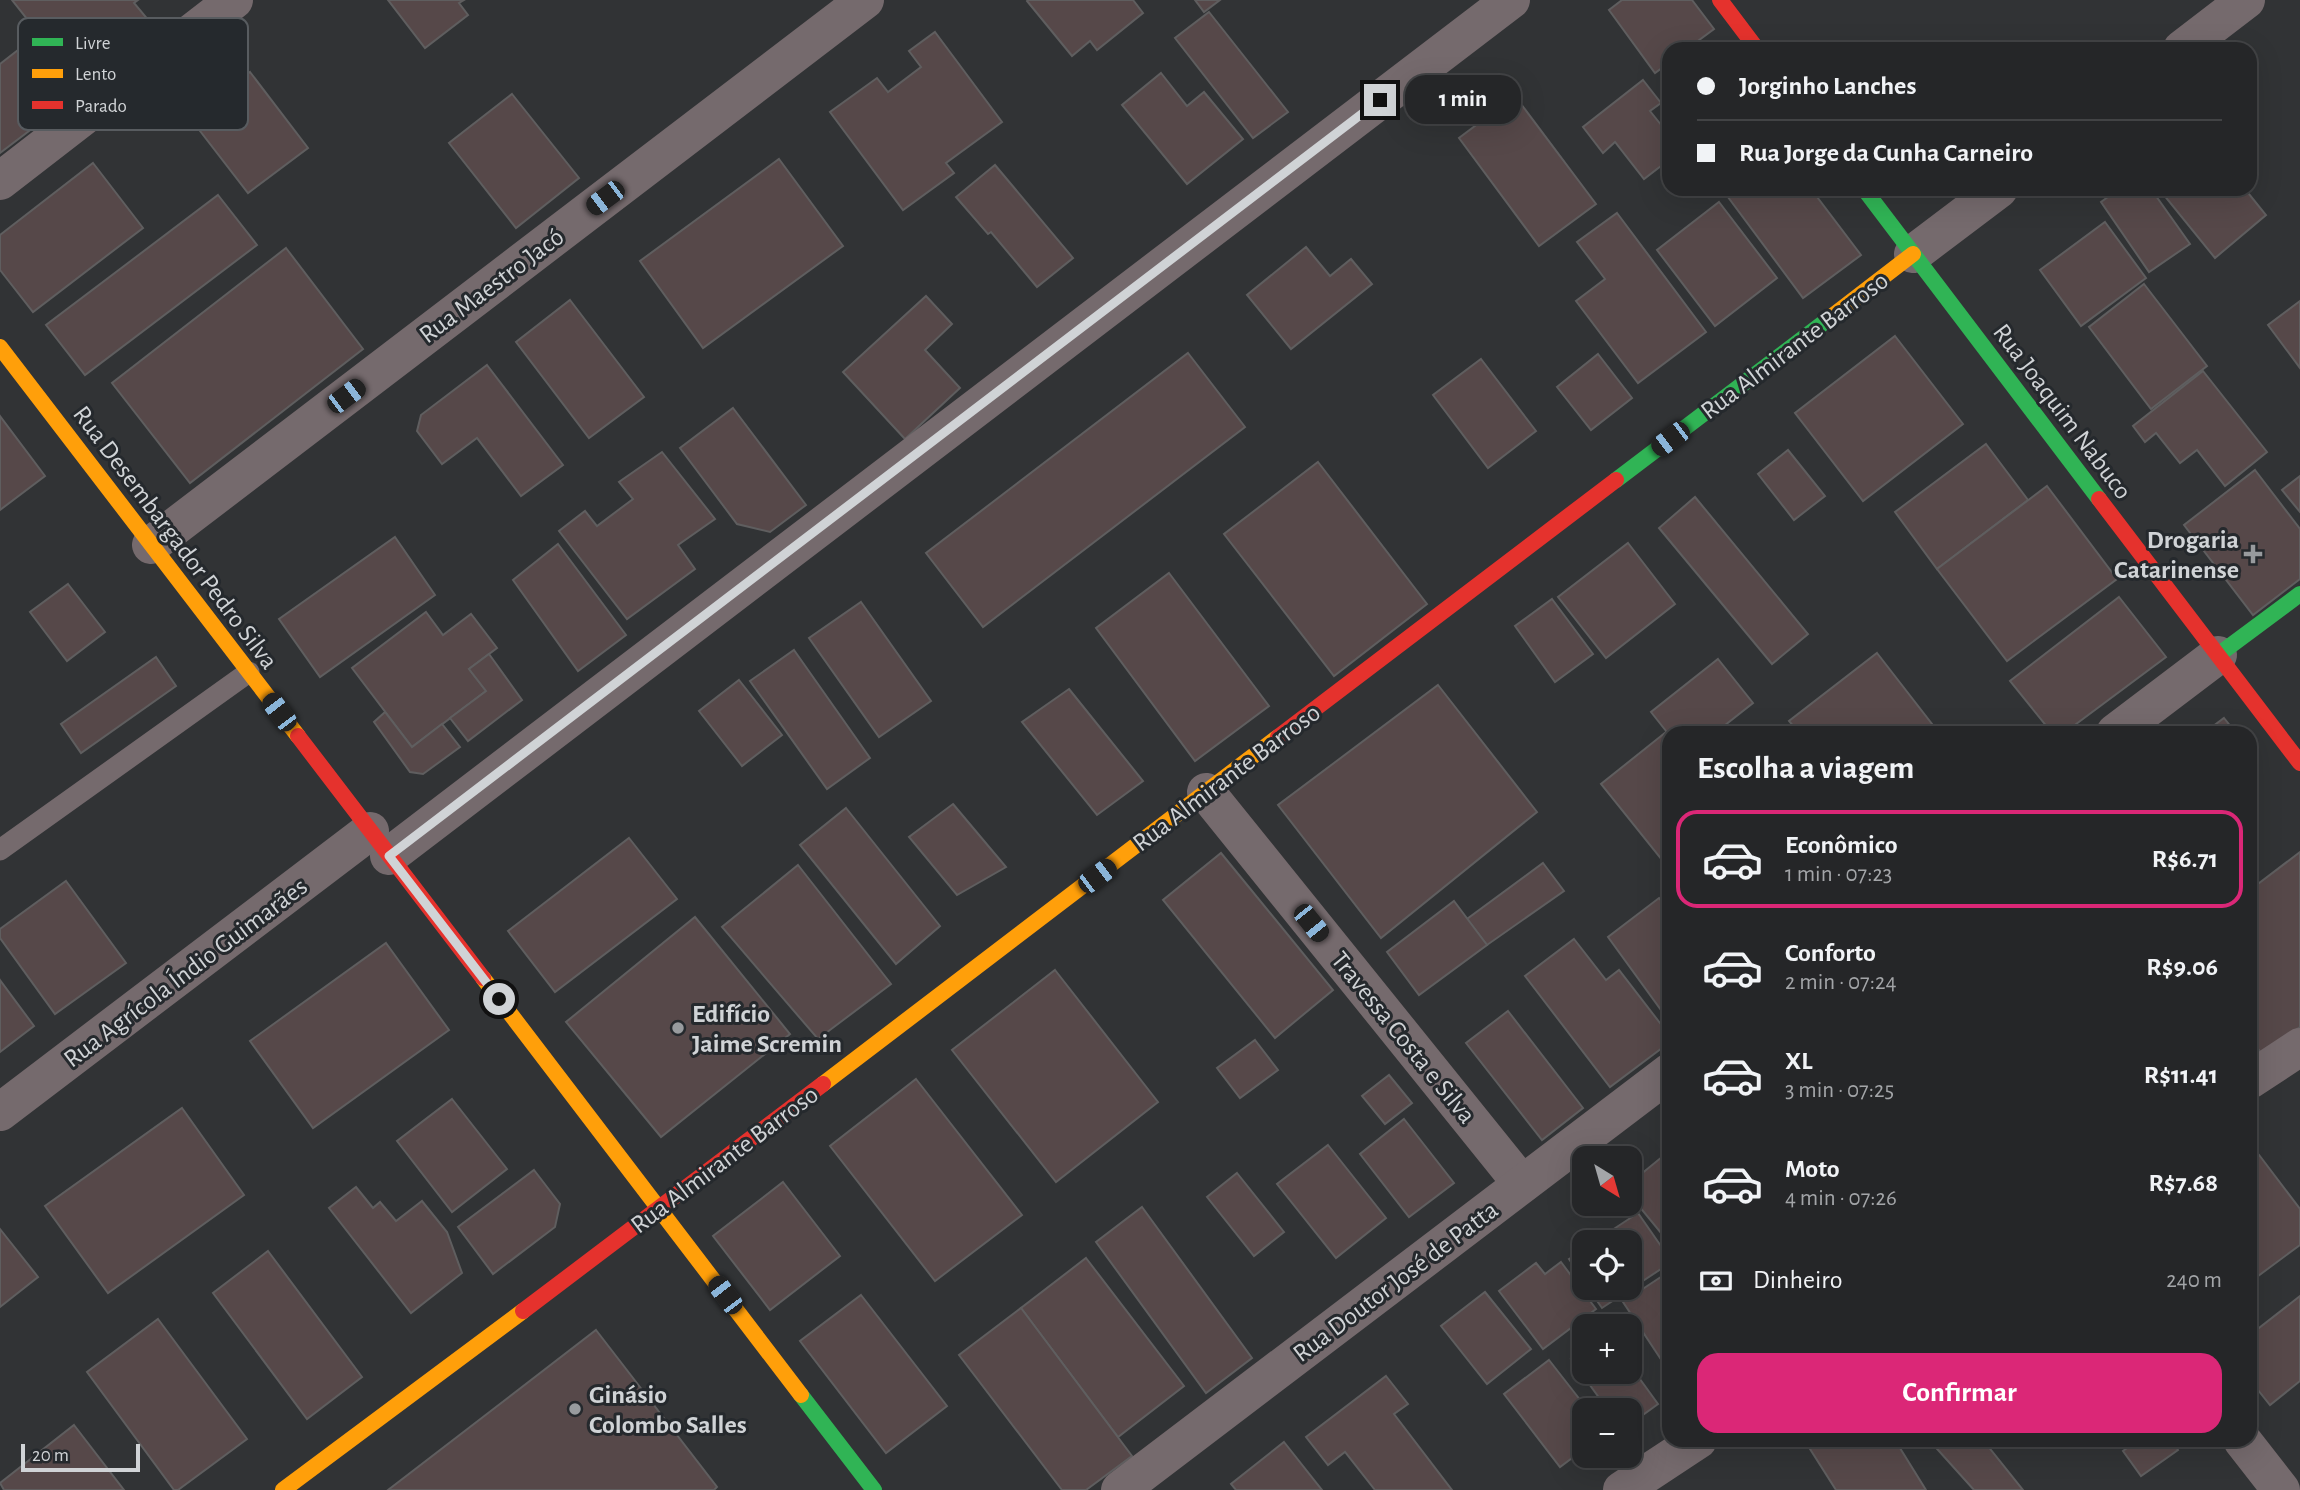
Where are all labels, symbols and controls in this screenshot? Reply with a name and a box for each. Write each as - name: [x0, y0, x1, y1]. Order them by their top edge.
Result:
- legend: [18, 18, 248, 130]
- text: Livre: [75, 34, 110, 53]
- text: Lento: [75, 65, 116, 84]
- text: Jorginho Lanches: [1739, 73, 1916, 99]
- callout: 1 min: [1404, 76, 1520, 124]
- route end: [1364, 84, 1396, 116]
- text: 1 min: [1439, 88, 1487, 111]
- text: Parado: [75, 97, 127, 116]
- text: Rua Jorge da Cunha Carneiro: [1739, 140, 2033, 166]
- car: [582, 177, 629, 219]
- street label: Rua Maestro Jacó: [415, 223, 569, 348]
- street label: Rua Almirante Barroso: [1696, 267, 1893, 425]
- street label: Rua Joaquim Nabuco: [1988, 319, 2136, 504]
- car: [323, 375, 370, 417]
- street label: Rua Desembargador Pedro Silva: [68, 401, 282, 674]
- car: [1647, 418, 1694, 460]
- place label: Drogaria Catarinense: [2114, 527, 2239, 583]
- marker: Drogaria Catarinense: [2245, 546, 2261, 562]
- car: [258, 689, 301, 735]
- street label: Rua Almirante Barroso: [1128, 699, 1325, 857]
- text: Escolha a viagem: [1697, 752, 1914, 784]
- icon: car: [1701, 828, 1764, 891]
- text: Econômico: [1785, 832, 1898, 858]
- text: R$6.71: [2152, 846, 2218, 872]
- car: [1074, 855, 1121, 897]
- text: 1 min · 07:23: [1785, 863, 1892, 886]
- street label: Rua Agrícola Índio Guimarães: [58, 871, 312, 1073]
- car: [1290, 900, 1333, 946]
- icon: car: [1701, 936, 1764, 999]
- text: Conforto: [1785, 940, 1876, 966]
- street label: Travessa Costa e Silva: [1326, 947, 1480, 1129]
- text: R$9.06: [2146, 954, 2218, 980]
- text: 2 min · 07:24: [1785, 971, 1896, 994]
- route start: [483, 983, 515, 1015]
- place label: Edifício Jaime Scremin: [692, 1001, 842, 1057]
- marker: Edifício Jaime Scremin: [670, 1020, 686, 1036]
- icon: car: [1701, 1044, 1764, 1107]
- text: XL: [1785, 1048, 1812, 1074]
- text: R$11.41: [2144, 1062, 2218, 1088]
- text: 3 min · 07:25: [1785, 1079, 1894, 1102]
- street label: Rua Almirante Barroso: [626, 1081, 823, 1239]
- north arrow: [1572, 1146, 1642, 1216]
- map controls: [1572, 1146, 1642, 1468]
- icon: car: [1701, 1152, 1764, 1215]
- text: Moto: [1785, 1156, 1840, 1182]
- text: R$7.68: [2148, 1170, 2218, 1196]
- text: 4 min · 07:26: [1785, 1187, 1897, 1210]
- street label: Rua Doutor José de Patta: [1288, 1197, 1503, 1367]
- button: locate: [1572, 1230, 1642, 1300]
- icon: cash: [1697, 1262, 1735, 1300]
- text: Dinheiro: [1753, 1267, 1842, 1293]
- text: 240 m: [2166, 1269, 2222, 1292]
- car: [704, 1272, 747, 1318]
- button: +: [1572, 1314, 1642, 1384]
- button: Confirmar: [1697, 1353, 2222, 1433]
- place label: Ginásio Colombo Salles: [589, 1382, 747, 1438]
- button: −: [1572, 1398, 1642, 1468]
- marker: Ginásio Colombo Salles: [567, 1401, 583, 1417]
- scale bar: [21, 1441, 140, 1473]
- text: 20 m: [32, 1446, 69, 1465]

